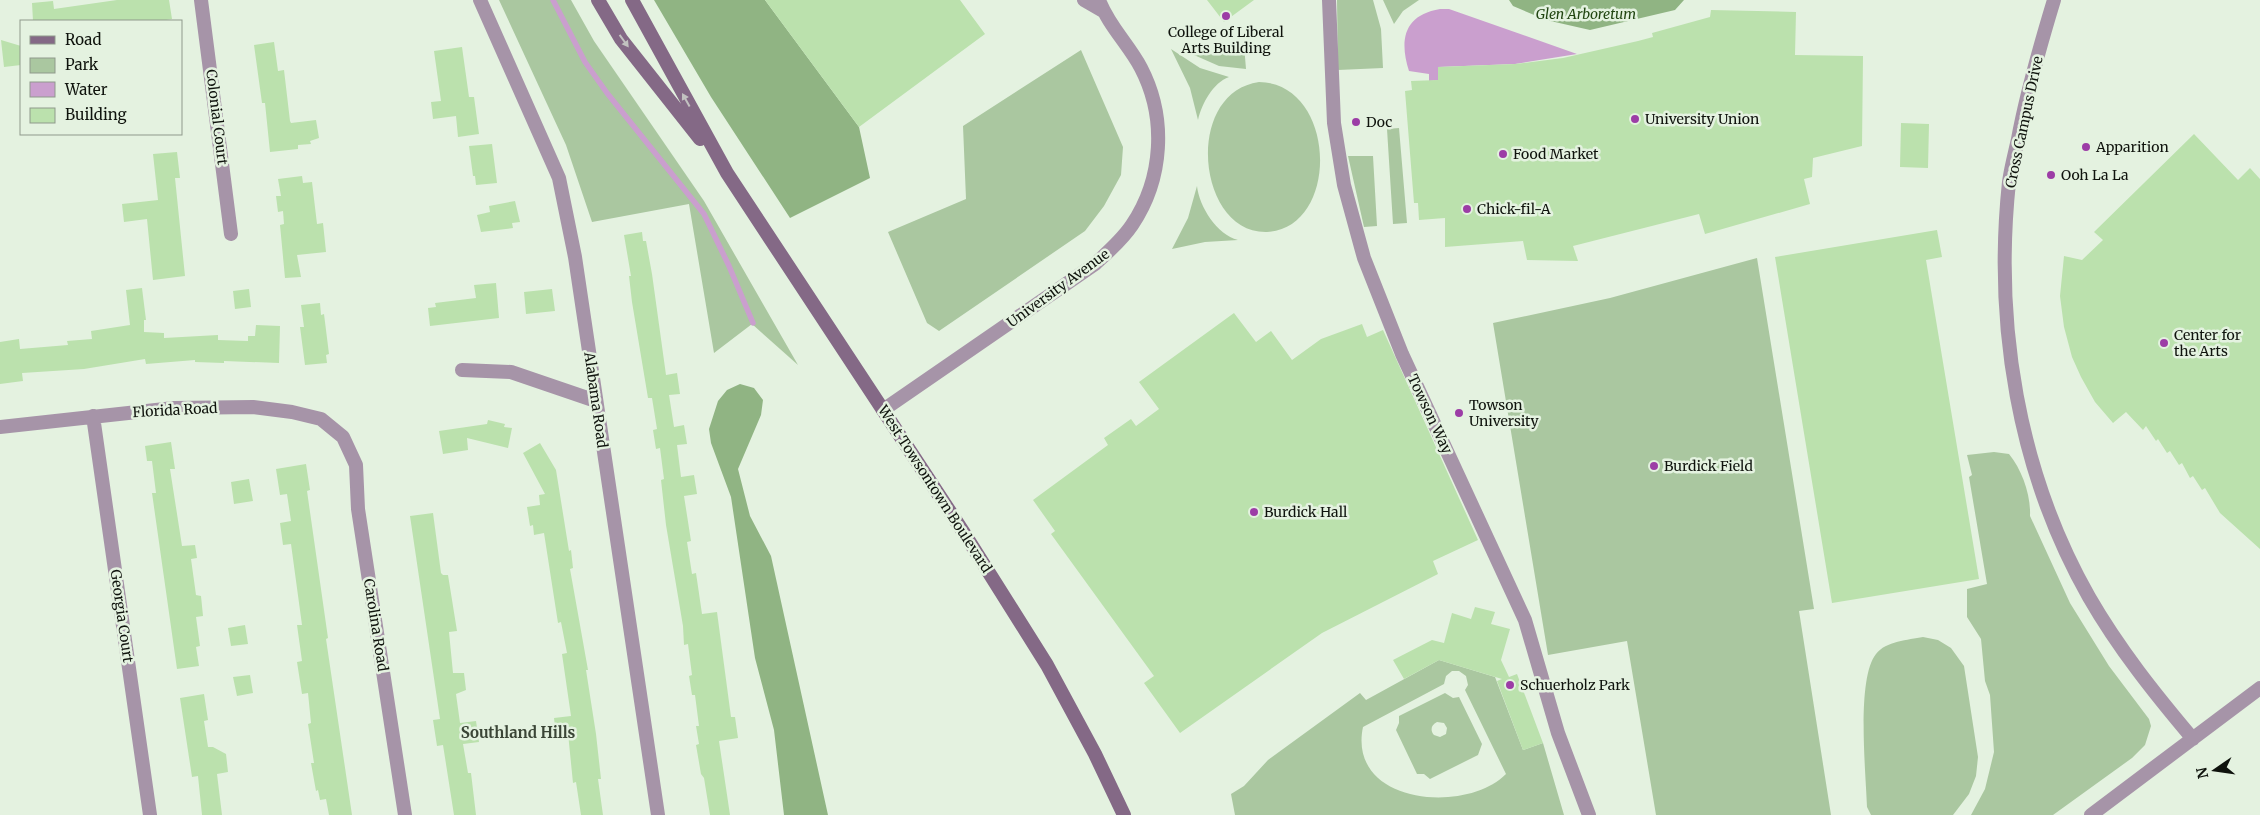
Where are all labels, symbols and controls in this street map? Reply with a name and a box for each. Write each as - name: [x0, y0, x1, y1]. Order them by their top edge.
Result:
- park label: Glen Arboretum: [1536, 5, 1636, 23]
- marker: College of Liberal Arts Building: [1220, 10, 1232, 22]
- legend: [20, 20, 182, 135]
- place label: College of Liberal Arts Building: [1168, 23, 1285, 57]
- text: Road: [65, 30, 101, 49]
- one-way arrow: [618, 34, 629, 47]
- street label: Cross Campus Drive: [2001, 54, 2047, 190]
- text: Park: [65, 55, 99, 74]
- street label: Colonial Court: [202, 68, 232, 166]
- text: Water: [64, 80, 108, 99]
- one-way arrow: [682, 94, 691, 107]
- text: Building: [65, 105, 127, 124]
- place label: University Union: [1645, 110, 1759, 128]
- place label: Doc: [1366, 113, 1392, 131]
- marker: University Union: [1629, 113, 1641, 125]
- marker: Doc: [1350, 116, 1362, 128]
- place label: Apparition: [2095, 138, 2169, 156]
- marker: Apparition: [2080, 141, 2092, 153]
- place label: Food Market: [1513, 145, 1599, 163]
- marker: Food Market: [1497, 148, 1509, 160]
- place label: Ooh La La: [2061, 166, 2129, 184]
- marker: Ooh La La: [2045, 169, 2057, 181]
- place label: Chick-fil-A: [1477, 200, 1551, 218]
- marker: Chick-fil-A: [1461, 203, 1473, 215]
- street label: University Avenue: [1003, 245, 1113, 331]
- place label: Center for the Arts: [2174, 326, 2241, 360]
- marker: Center for the Arts: [2158, 337, 2170, 349]
- street label: Alabama Road: [580, 350, 612, 450]
- street label: Towson Way: [1404, 371, 1457, 457]
- place label: Towson University: [1469, 396, 1540, 430]
- street label: Florida Road: [132, 399, 219, 421]
- street label: West Towsontown Boulevard: [874, 401, 996, 576]
- marker: Towson University: [1453, 407, 1465, 419]
- place label: Burdick Field: [1664, 457, 1753, 475]
- marker: Burdick Field: [1648, 460, 1660, 472]
- place label: Burdick Hall: [1264, 503, 1348, 521]
- marker: Burdick Hall: [1248, 506, 1260, 518]
- street label: Georgia Court: [107, 568, 138, 664]
- street label: Carolina Road: [360, 577, 392, 673]
- place label: Schuerholz Park: [1520, 676, 1630, 694]
- marker: Schuerholz Park: [1504, 679, 1516, 691]
- district label: Southland Hills: [461, 723, 576, 742]
- north arrow: [2190, 745, 2240, 795]
- text: N: [2192, 766, 2212, 780]

